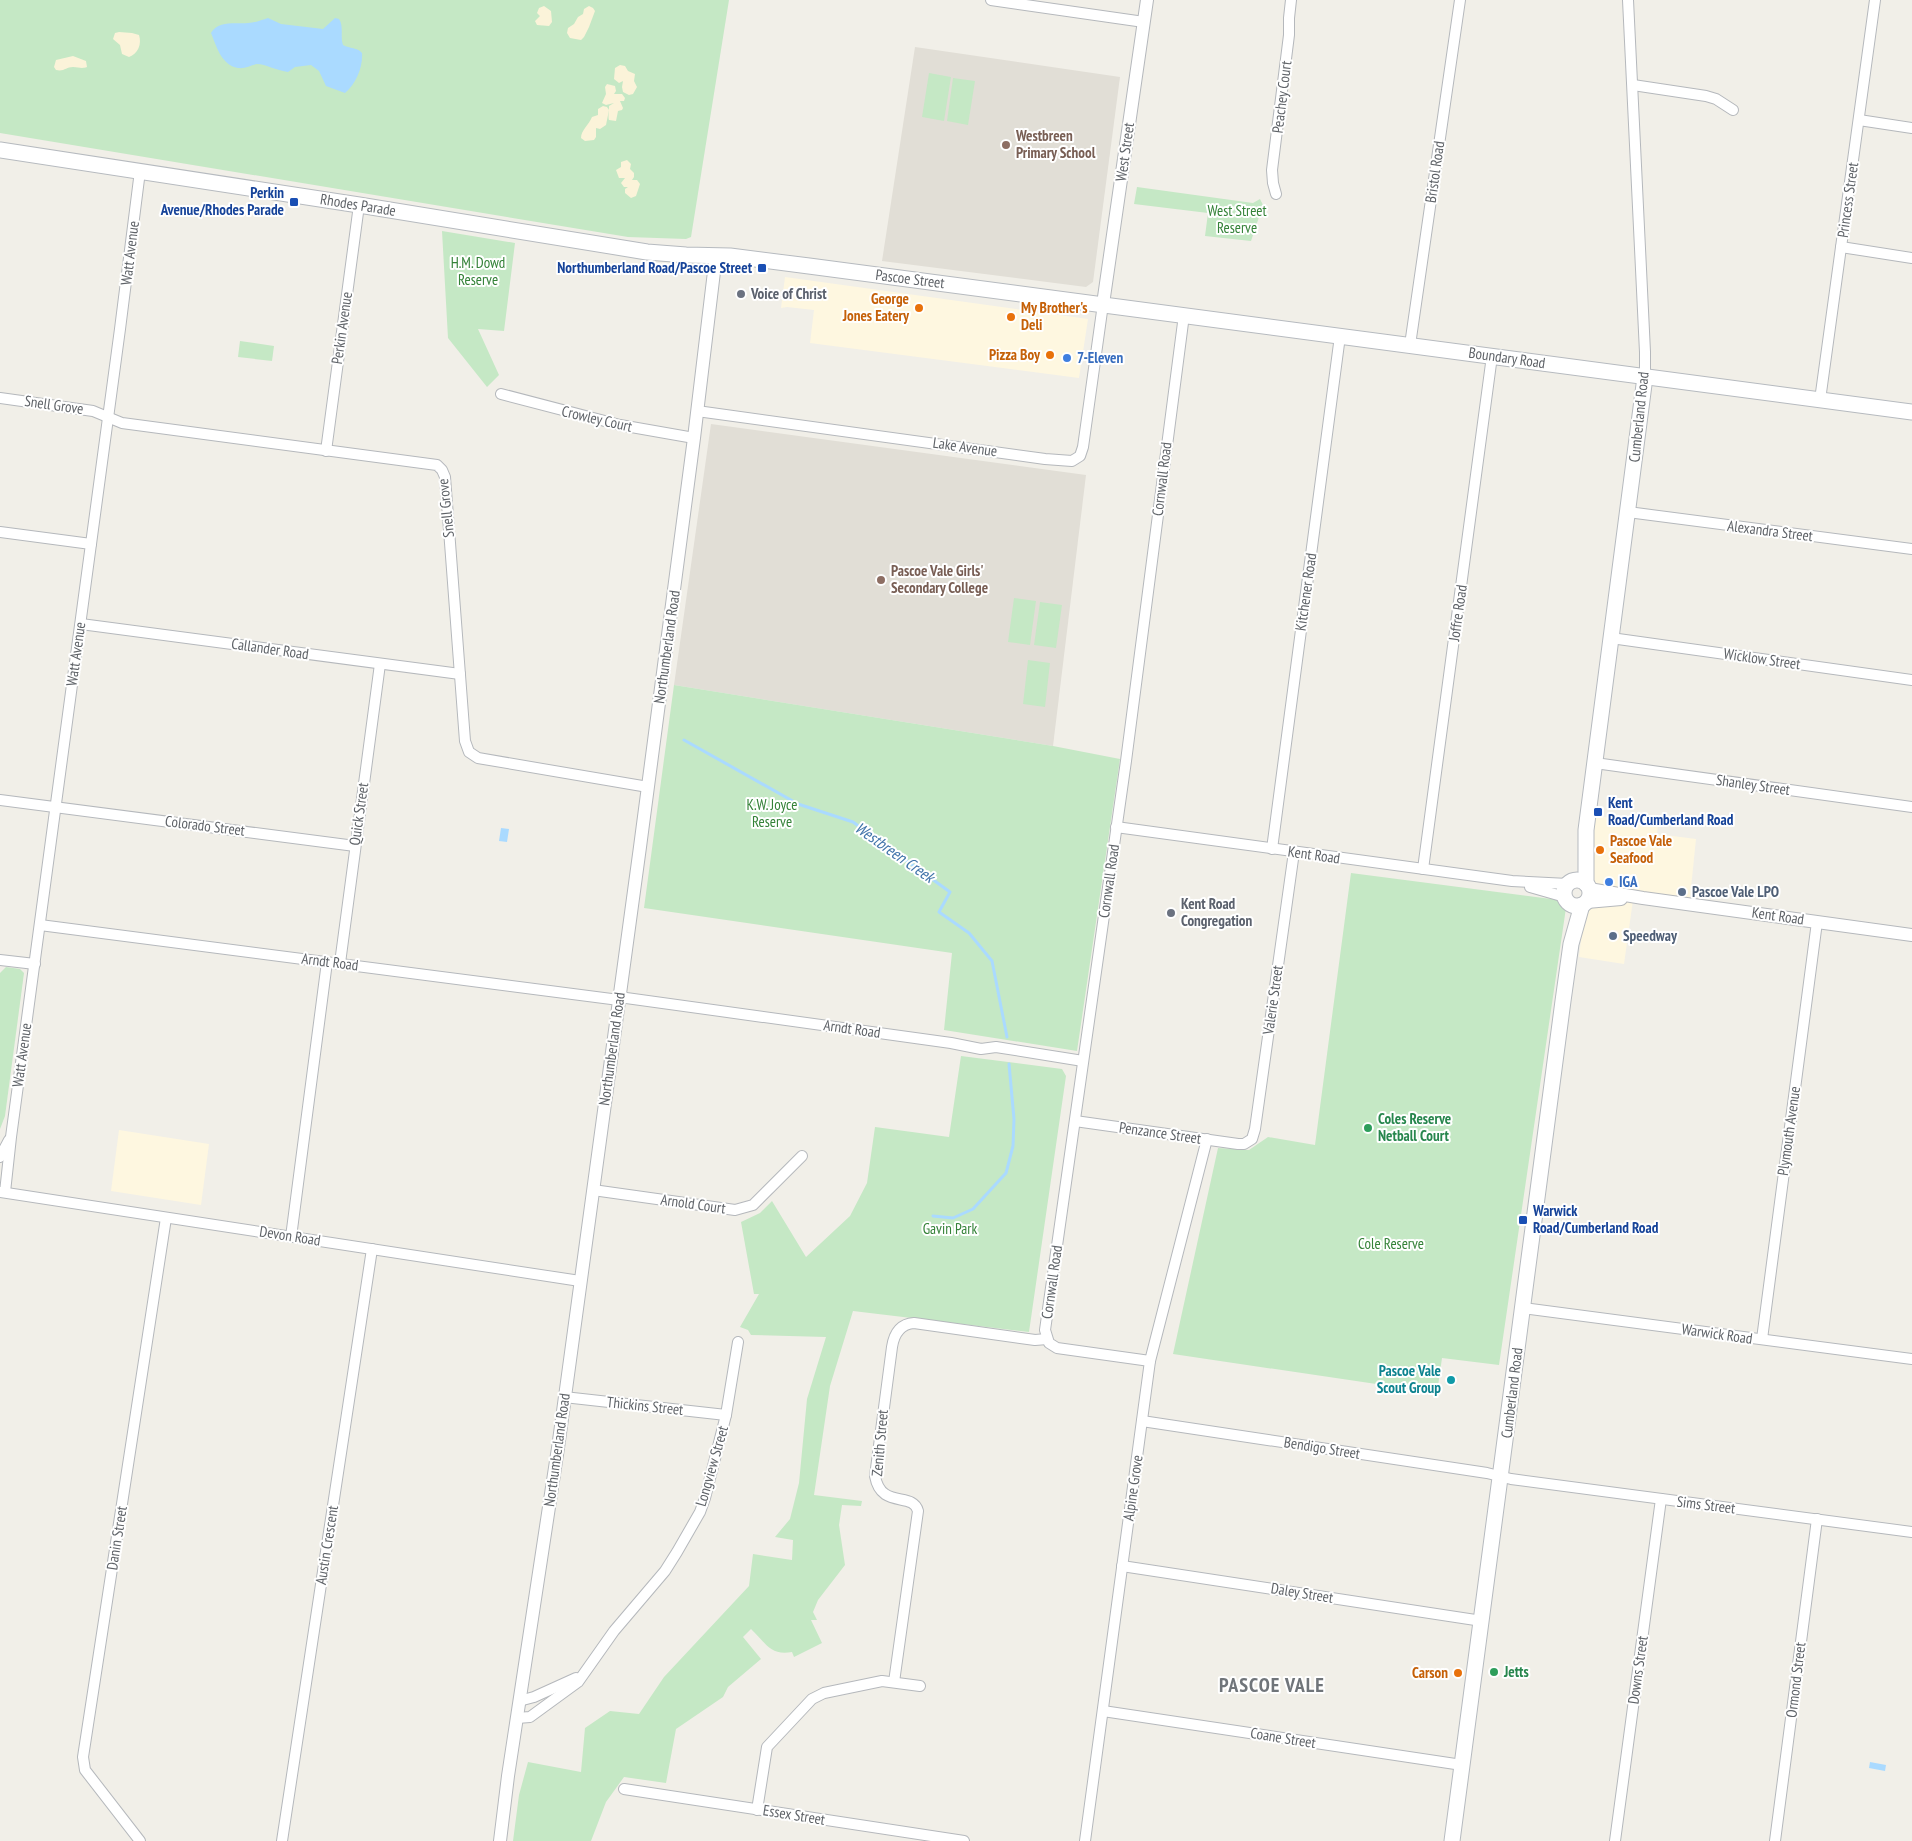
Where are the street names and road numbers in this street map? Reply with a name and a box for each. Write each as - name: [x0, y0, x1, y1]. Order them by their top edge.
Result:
- street label: Peachey Court: [1268, 60, 1295, 134]
- street label: West Street: [1111, 121, 1138, 183]
- street label: Bristol Road: [1421, 140, 1448, 204]
- street label: Princess Street: [1833, 161, 1862, 239]
- street label: Rhodes Parade: [319, 189, 397, 220]
- street label: Watt Avenue: [116, 220, 143, 286]
- street label: Pascoe Street: [874, 265, 946, 292]
- street label: Perkin Avenue: [327, 290, 356, 365]
- street label: Boundary Road: [1468, 343, 1547, 372]
- street label: Cumberland Road: [1624, 371, 1653, 463]
- street label: Snell Grove: [23, 391, 85, 418]
- street label: Crowley Court: [560, 401, 634, 436]
- street label: Lake Avenue: [932, 433, 998, 460]
- street label: Cornwall Road: [1148, 441, 1175, 517]
- street label: Snell Grove: [433, 478, 458, 538]
- street label: Alexandra Street: [1726, 516, 1814, 545]
- street label: Kitchener Road: [1291, 552, 1320, 632]
- street label: Joffre Road: [1444, 584, 1471, 643]
- street label: Northumberland Road: [649, 589, 684, 705]
- street label: Watt Avenue: [62, 621, 89, 687]
- street label: Callander Road: [230, 634, 310, 663]
- street label: Wicklow Street: [1723, 644, 1802, 673]
- street label: Shanley Street: [1715, 770, 1791, 799]
- street label: Quick Street: [345, 781, 372, 846]
- street label: Colorado Street: [164, 811, 246, 840]
- street label: Kent Road: [1287, 841, 1341, 868]
- street label: Cornwall Road: [1094, 843, 1123, 919]
- street label: Kent Road: [1751, 902, 1805, 929]
- street label: Arndt Road: [301, 949, 360, 974]
- street label: Valerie Street: [1258, 964, 1287, 1037]
- street label: Northumberland Road: [594, 991, 629, 1107]
- street label: Arndt Road: [822, 1015, 882, 1042]
- street label: Watt Avenue: [8, 1022, 35, 1088]
- street label: Plymouth Avenue: [1773, 1085, 1804, 1177]
- street label: Penzance Street: [1118, 1117, 1202, 1148]
- street label: Arnold Court: [659, 1190, 727, 1217]
- street label: Devon Road: [258, 1221, 322, 1250]
- street label: Cornwall Road: [1037, 1244, 1066, 1320]
- street label: Warwick Road: [1680, 1319, 1754, 1348]
- street label: Cumberland Road: [1497, 1347, 1526, 1439]
- street label: Northumberland Road: [539, 1392, 574, 1508]
- street label: Thickins Street: [606, 1392, 684, 1419]
- street label: Zenith Street: [867, 1409, 892, 1477]
- street label: Longview Street: [691, 1423, 732, 1508]
- street label: Bendigo Street: [1283, 1432, 1361, 1463]
- street label: Alpine Grove: [1118, 1454, 1147, 1522]
- street label: Sims Street: [1676, 1491, 1736, 1518]
- street label: Austin Crescent: [311, 1504, 342, 1586]
- street label: Danin Street: [102, 1505, 131, 1571]
- street label: Daley Street: [1270, 1578, 1335, 1607]
- street label: Downs Street: [1623, 1634, 1652, 1705]
- street label: Ormond Street: [1781, 1641, 1810, 1719]
- street label: Coane Street: [1249, 1723, 1317, 1752]
- street label: Essex Street: [762, 1800, 826, 1829]

